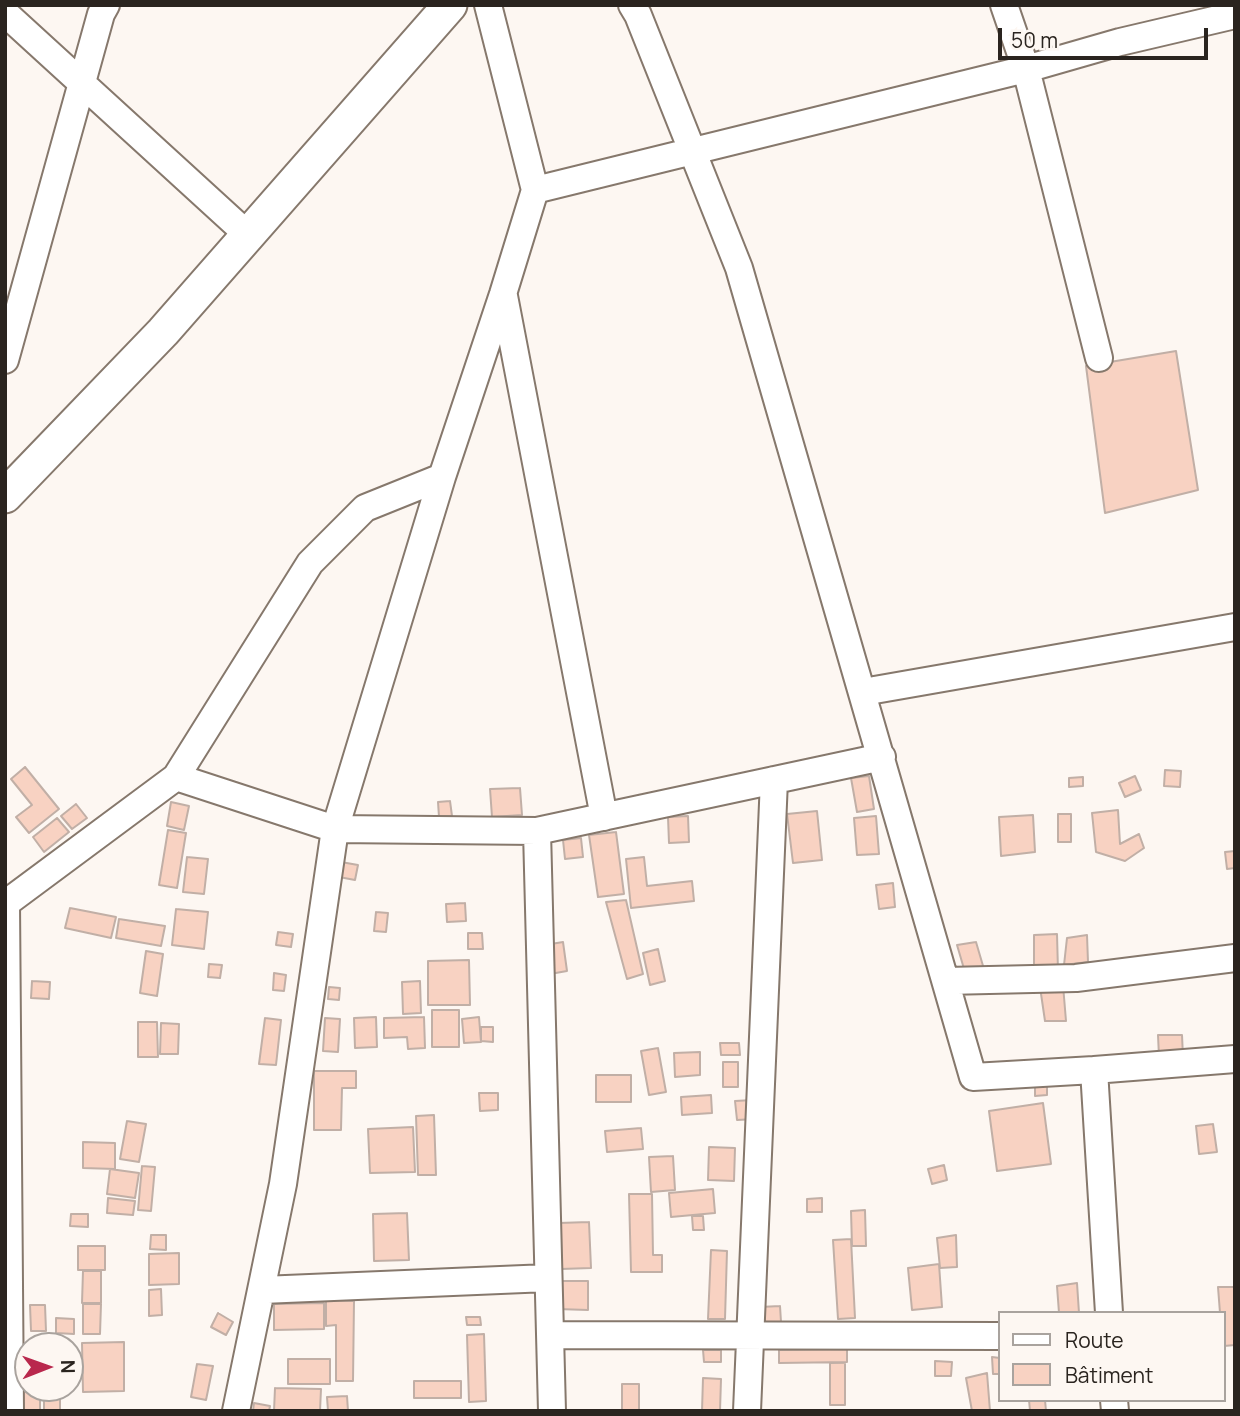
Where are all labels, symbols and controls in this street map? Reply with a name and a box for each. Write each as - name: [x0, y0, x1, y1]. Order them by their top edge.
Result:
- scale bar: [1002, 14, 1212, 58]
- text: 50 m: [1011, 26, 1058, 54]
- legend: [998, 1311, 1226, 1402]
- text: Route: [1065, 1326, 1123, 1354]
- north arrow: [14, 1332, 84, 1402]
- text: N: [55, 1360, 81, 1374]
- text: Bâtiment: [1065, 1361, 1153, 1389]

